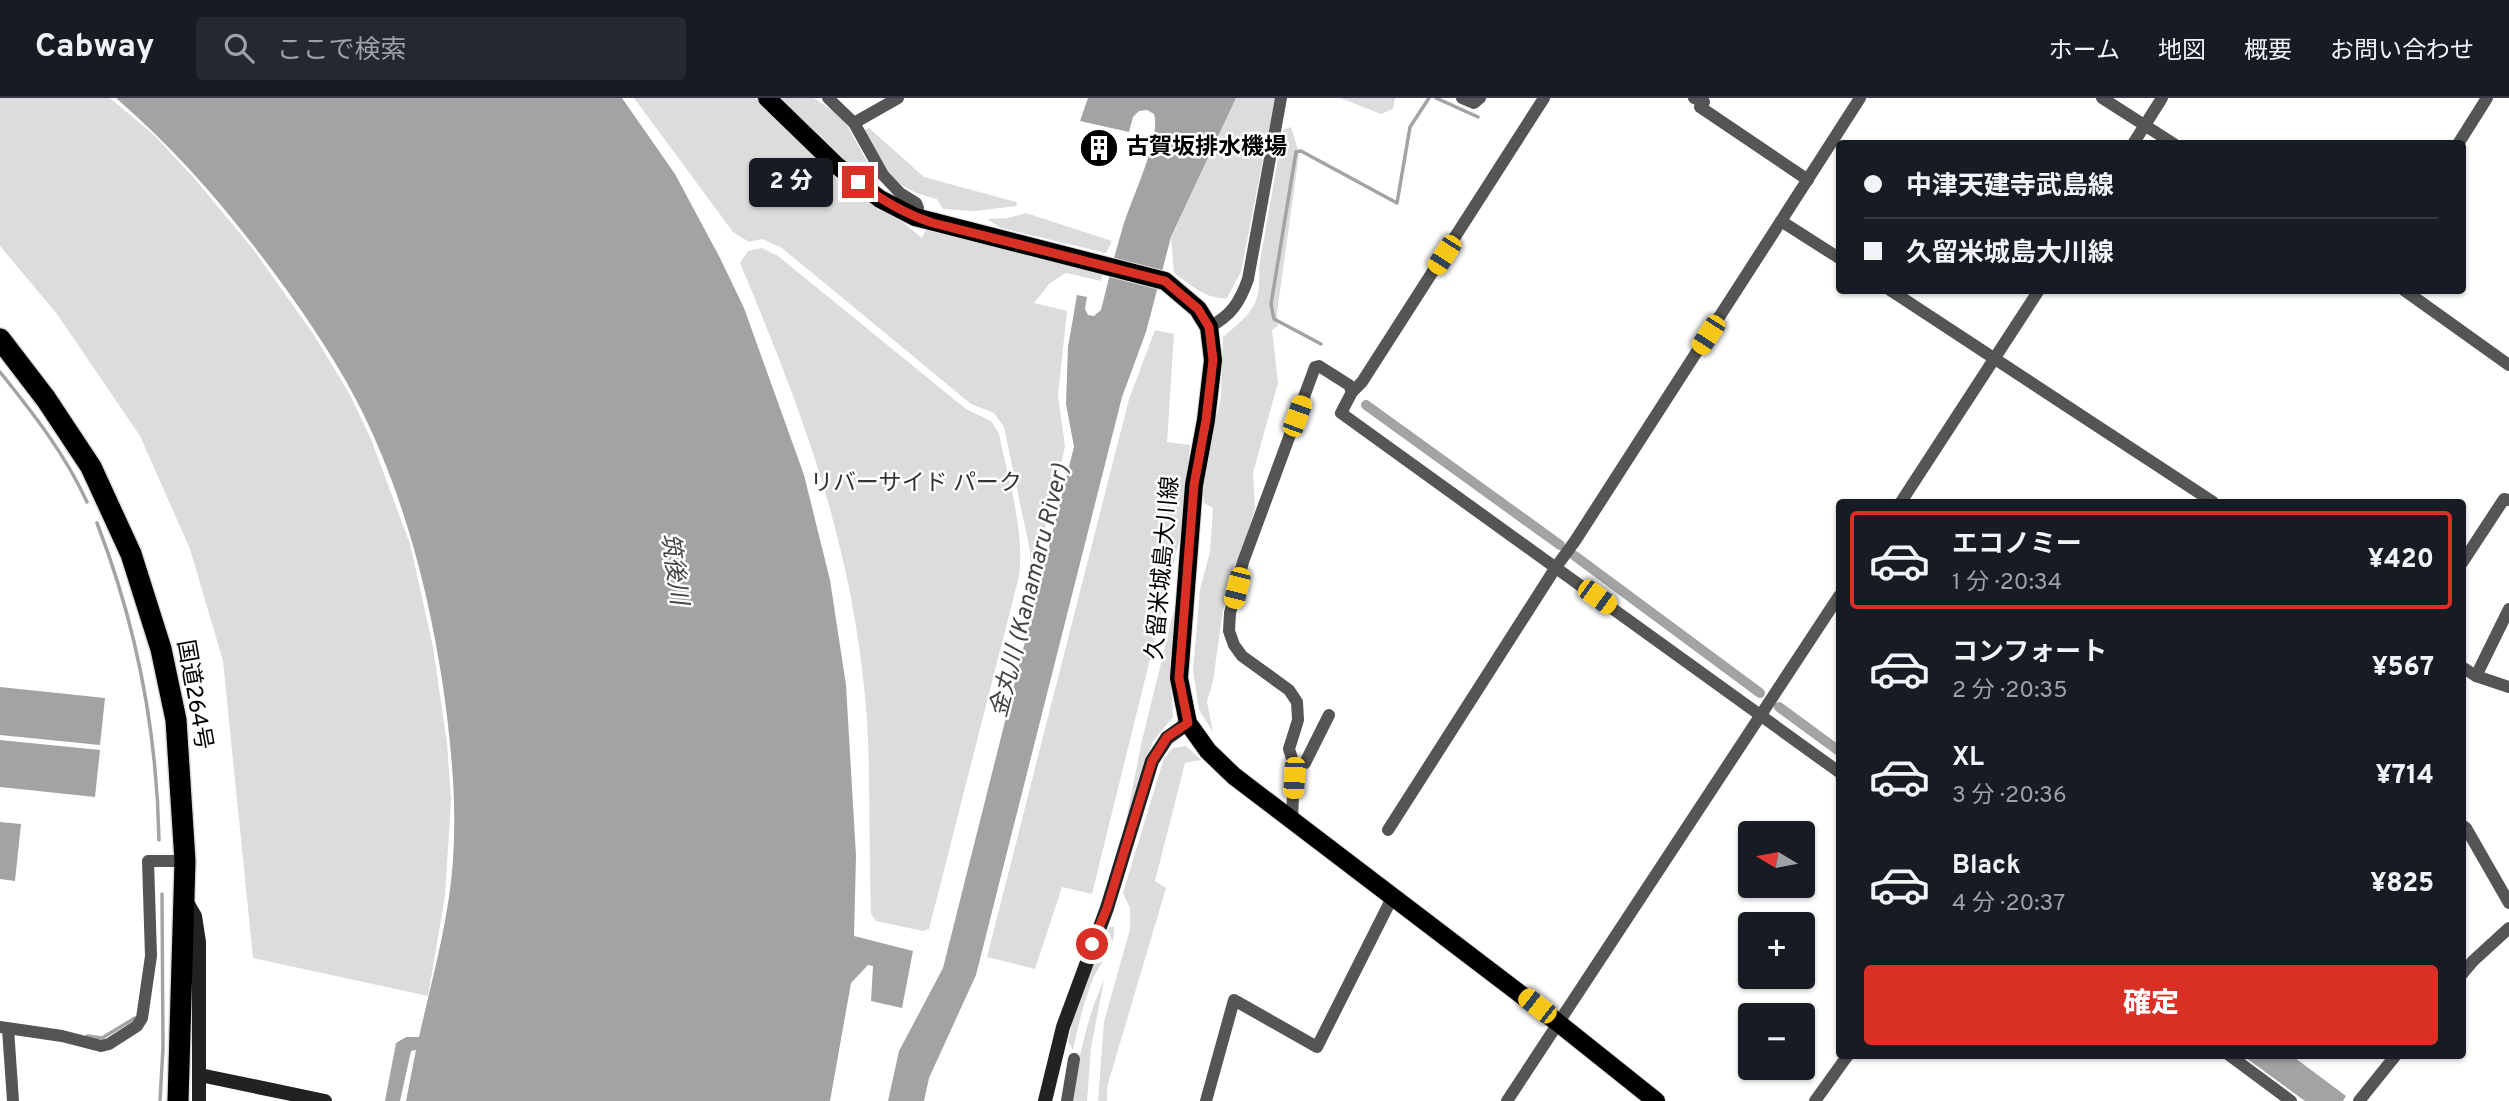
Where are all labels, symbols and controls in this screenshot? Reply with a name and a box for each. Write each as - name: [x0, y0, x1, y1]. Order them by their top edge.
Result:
- search box: [196, 17, 686, 80]
- text: Cabway: [35, 27, 154, 69]
- icon: search: [220, 29, 258, 67]
- text: ここで検索: [276, 35, 406, 68]
- text: ホーム: [2049, 37, 2120, 67]
- text: 地図: [2158, 37, 2206, 67]
- text: 概要: [2244, 37, 2292, 67]
- text: お問い合わせ: [2330, 37, 2474, 67]
- building icon: 古賀坂排水機場: [1078, 127, 1120, 169]
- place label: 古賀坂排水機場: [1126, 134, 1287, 163]
- callout: 2 分: [750, 158, 834, 206]
- route end: [842, 166, 874, 198]
- text: 2 分: [770, 168, 812, 197]
- text: 中津天建寺武島線: [1906, 171, 2114, 204]
- car: [1424, 232, 1465, 278]
- text: 久留米城島大川線: [1906, 238, 2114, 271]
- car: [1688, 312, 1729, 358]
- car: [1280, 393, 1315, 439]
- water label: 金丸川 (Kanamaru River): [985, 461, 1077, 721]
- park label: リバーサイド パーク: [810, 470, 1022, 499]
- street label: 久留米城島大川線: [1142, 475, 1186, 661]
- icon: car: [1868, 529, 1931, 592]
- text: エコノミー: [1952, 529, 2082, 562]
- water label: 筑後川: [653, 531, 693, 610]
- text: ¥420: [2368, 544, 2434, 577]
- car: [1222, 565, 1253, 611]
- text: 1 分 · 20:34: [1952, 569, 2062, 598]
- car: [1574, 576, 1621, 618]
- icon: car: [1868, 637, 1931, 700]
- text: コンフォート: [1952, 637, 2107, 670]
- street label: 国道264号: [169, 638, 217, 752]
- text: ¥567: [2372, 652, 2434, 685]
- text: 2 分 · 20:35: [1952, 677, 2067, 706]
- text: XL: [1952, 742, 1984, 775]
- icon: car: [1868, 745, 1931, 808]
- car: [1283, 756, 1306, 800]
- text: ¥714: [2376, 760, 2434, 793]
- text: 3 分 · 20:36: [1952, 782, 2067, 811]
- north arrow: [1738, 821, 1815, 898]
- map controls: [1738, 821, 1815, 1080]
- text: Black: [1952, 850, 2021, 883]
- icon: car: [1868, 853, 1931, 916]
- text: ¥825: [2370, 868, 2434, 901]
- text: 4 分 · 20:37: [1952, 890, 2065, 919]
- button: +: [1738, 912, 1815, 989]
- route start: [1076, 928, 1108, 960]
- button: 確定: [1864, 965, 2438, 1045]
- car: [1514, 985, 1561, 1027]
- button: −: [1738, 1003, 1815, 1080]

